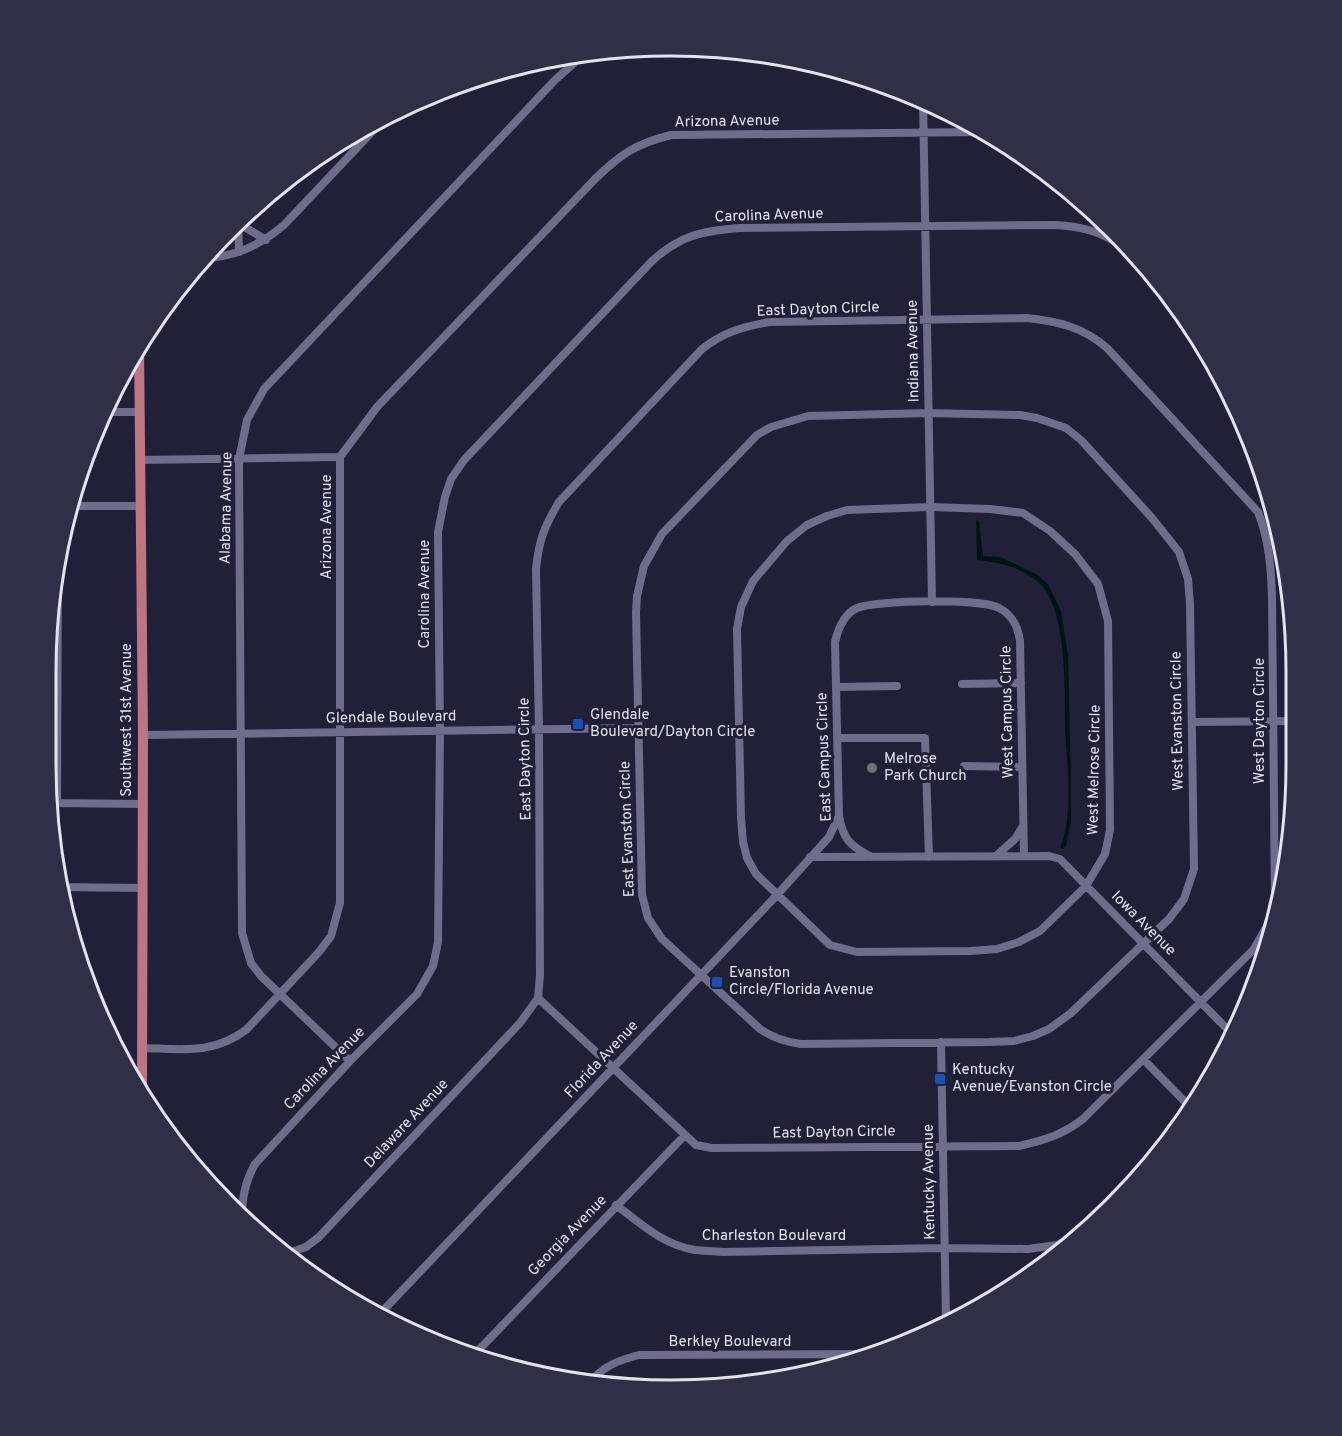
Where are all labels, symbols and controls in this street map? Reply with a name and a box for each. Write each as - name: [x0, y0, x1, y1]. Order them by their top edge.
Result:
- street label: Arizona Avenue: [674, 112, 780, 132]
- street label: Carolina Avenue: [714, 205, 824, 227]
- street label: East Dayton Circle: [756, 298, 880, 322]
- street label: Indiana Avenue: [904, 299, 924, 403]
- street label: Alabama Avenue: [217, 452, 237, 564]
- street label: Arizona Avenue: [318, 475, 337, 579]
- street label: Carolina Avenue: [416, 540, 435, 648]
- street label: Southwest 31st Avenue: [118, 643, 137, 797]
- street label: West Campus Circle: [997, 645, 1019, 779]
- street label: West Evanston Circle: [1167, 651, 1189, 791]
- street label: West Dayton Circle: [1251, 658, 1270, 784]
- street label: East Campus Circle: [813, 692, 837, 822]
- street label: East Dayton Circle: [515, 697, 537, 821]
- street label: West Melrose Circle: [1084, 704, 1106, 836]
- place label: Glendale Boulevard/Dayton Circle: [590, 706, 755, 742]
- street label: Glendale Boulevard: [325, 707, 457, 729]
- marker: Glendale Boulevard/Dayton Circle: [571, 717, 585, 731]
- place label: Melrose Park Church: [884, 750, 967, 786]
- street label: East Evanston Circle: [616, 761, 640, 897]
- marker: Melrose Park Church: [865, 761, 879, 775]
- street label: Iowa Avenue: [1107, 888, 1179, 960]
- place label: Evanston Circle/Florida Avenue: [729, 964, 874, 1000]
- marker: Evanston Circle/Florida Avenue: [710, 975, 724, 989]
- street label: Florida Avenue: [561, 1017, 643, 1103]
- street label: Carolina Avenue: [280, 1023, 370, 1115]
- place label: Kentucky Avenue/Evanston Circle: [952, 1061, 1112, 1097]
- marker: Kentucky Avenue/Evanston Circle: [933, 1072, 947, 1086]
- street label: Delaware Avenue: [361, 1075, 453, 1173]
- street label: East Dayton Circle: [772, 1122, 896, 1144]
- street label: Kentucky Avenue: [919, 1124, 941, 1240]
- street label: Georgia Avenue: [524, 1191, 612, 1281]
- street label: Charleston Boulevard: [702, 1227, 846, 1246]
- street label: Berkley Boulevard: [669, 1333, 791, 1352]

